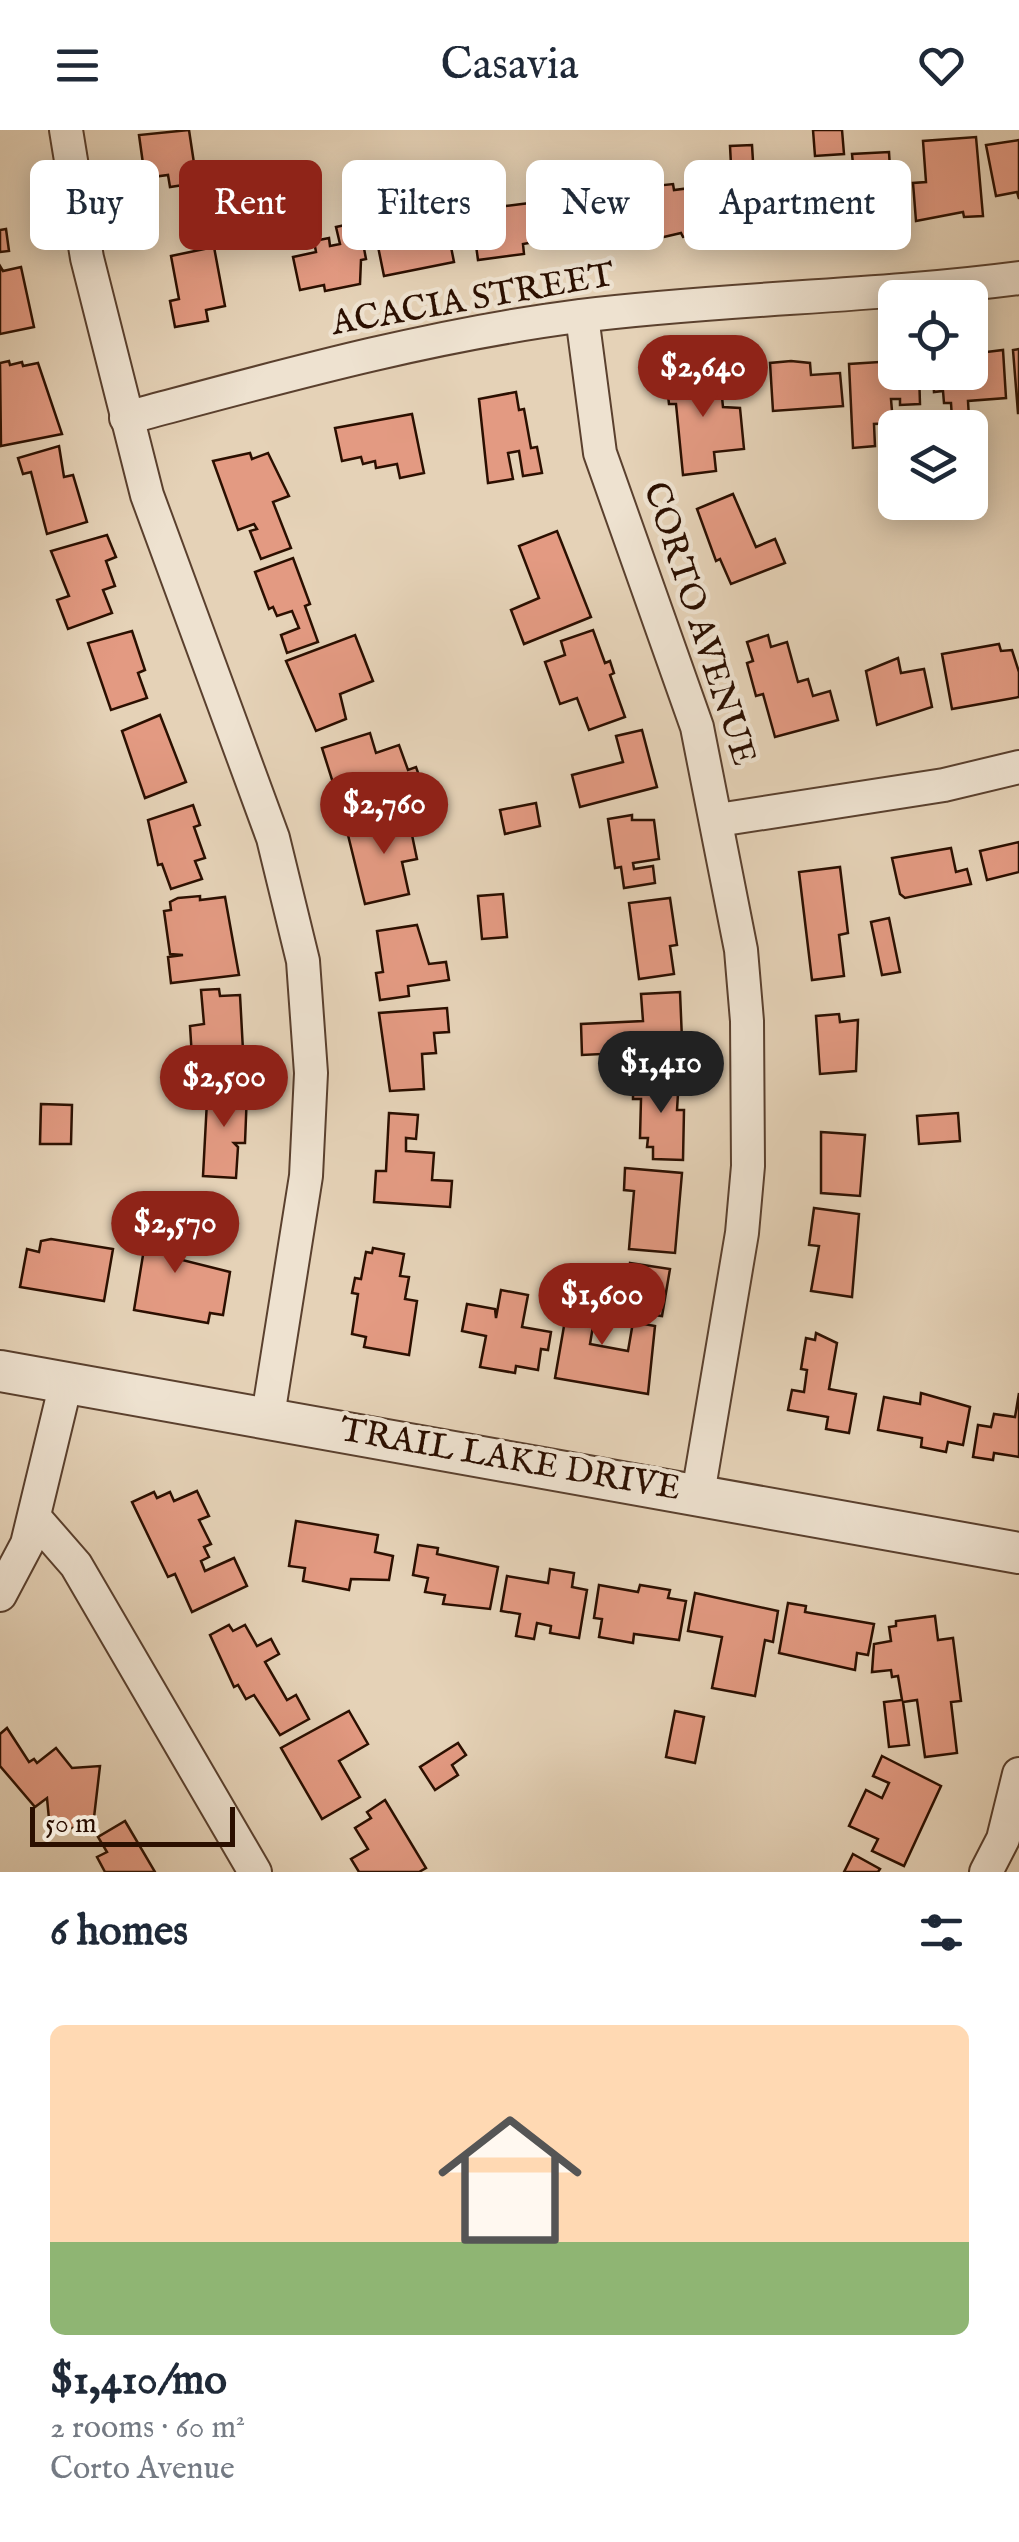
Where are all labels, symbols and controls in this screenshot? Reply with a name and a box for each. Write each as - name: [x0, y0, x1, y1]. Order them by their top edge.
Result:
- text: Casavia: [441, 37, 578, 94]
- icon: menu: [50, 38, 105, 93]
- icon: heart: [914, 38, 969, 93]
- chip: Buy: [30, 160, 159, 250]
- chip: Rent: [179, 160, 322, 250]
- chip: Filters: [342, 160, 506, 250]
- chip: New: [526, 160, 664, 250]
- chip: Apartment: [684, 160, 911, 250]
- street label: ACACIA STREET: [327, 253, 618, 347]
- map controls: [878, 280, 988, 520]
- button: locate: [878, 280, 988, 390]
- pin: $2,640: [622, 335, 784, 420]
- text: $2,640: [660, 347, 746, 388]
- button: layers: [878, 410, 988, 520]
- street label: CORTO AVENUE: [632, 477, 766, 771]
- pin: $2,760: [303, 772, 465, 857]
- text: $2,760: [342, 784, 426, 825]
- pin: $1,410: [580, 1031, 742, 1116]
- text: $1,410: [620, 1043, 702, 1084]
- pin: $2,500: [143, 1045, 305, 1130]
- text: $2,500: [182, 1057, 266, 1098]
- pin: $2,570: [94, 1191, 256, 1276]
- text: $2,570: [133, 1203, 217, 1244]
- pin: $1,600: [521, 1263, 683, 1348]
- text: $1,600: [560, 1275, 644, 1316]
- street label: TRAIL LAKE DRIVE: [336, 1408, 684, 1512]
- scale bar: [30, 1802, 235, 1846]
- text: 50 m: [45, 1807, 97, 1842]
- icon: filters: [914, 1905, 969, 1960]
- text: 6 homes: [50, 1906, 188, 1959]
- icon: home: [420, 2090, 600, 2270]
- text: $1,410/mo: [50, 2355, 227, 2408]
- text: 2 rooms · 60 m²: [50, 2408, 245, 2449]
- text: Corto Avenue: [50, 2449, 235, 2490]

